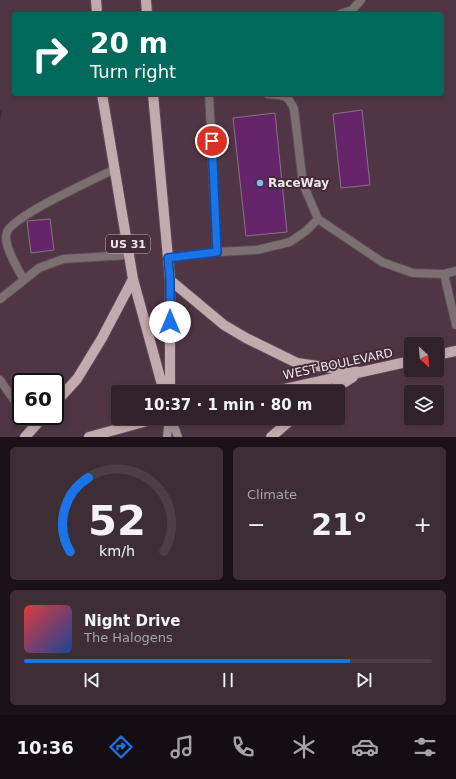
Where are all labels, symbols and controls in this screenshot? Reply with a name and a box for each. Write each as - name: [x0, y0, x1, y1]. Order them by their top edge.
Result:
- text: 20 m: [90, 27, 168, 60]
- icon: right: [24, 28, 76, 80]
- text: Turn right: [90, 61, 176, 82]
- pin: [195, 124, 229, 158]
- icon: arrive: [201, 130, 223, 152]
- place label: RaceWay: [268, 176, 329, 190]
- marker: RaceWay: [255, 178, 265, 188]
- road number: US 31: [106, 235, 150, 253]
- position arrow: [149, 301, 191, 343]
- north arrow: [404, 337, 444, 377]
- map controls: [404, 337, 444, 425]
- street label: WEST BOULEVARD: [282, 346, 394, 382]
- speed limit sign: 60: [12, 373, 64, 425]
- button: layers: [404, 385, 444, 425]
- text: 10:37 · 1 min · 80 m: [144, 396, 312, 414]
- text: Climate: [247, 487, 297, 502]
- text: 52: [88, 495, 145, 544]
- text: 21°: [311, 507, 368, 542]
- text: −: [247, 512, 265, 537]
- text: +: [414, 512, 432, 537]
- text: km/h: [98, 542, 135, 558]
- text: Night Drive: [84, 612, 180, 630]
- text: The Halogens: [84, 630, 173, 645]
- icon: previous: [81, 669, 103, 691]
- icon: pause: [217, 669, 239, 691]
- icon: next: [353, 669, 375, 691]
- icon: directions: [107, 733, 135, 761]
- icon: music: [168, 733, 196, 761]
- icon: phone: [229, 733, 257, 761]
- icon: climate: [290, 733, 318, 761]
- icon: car: [351, 733, 379, 761]
- icon: filters: [411, 733, 439, 761]
- text: 10:36: [16, 737, 74, 758]

